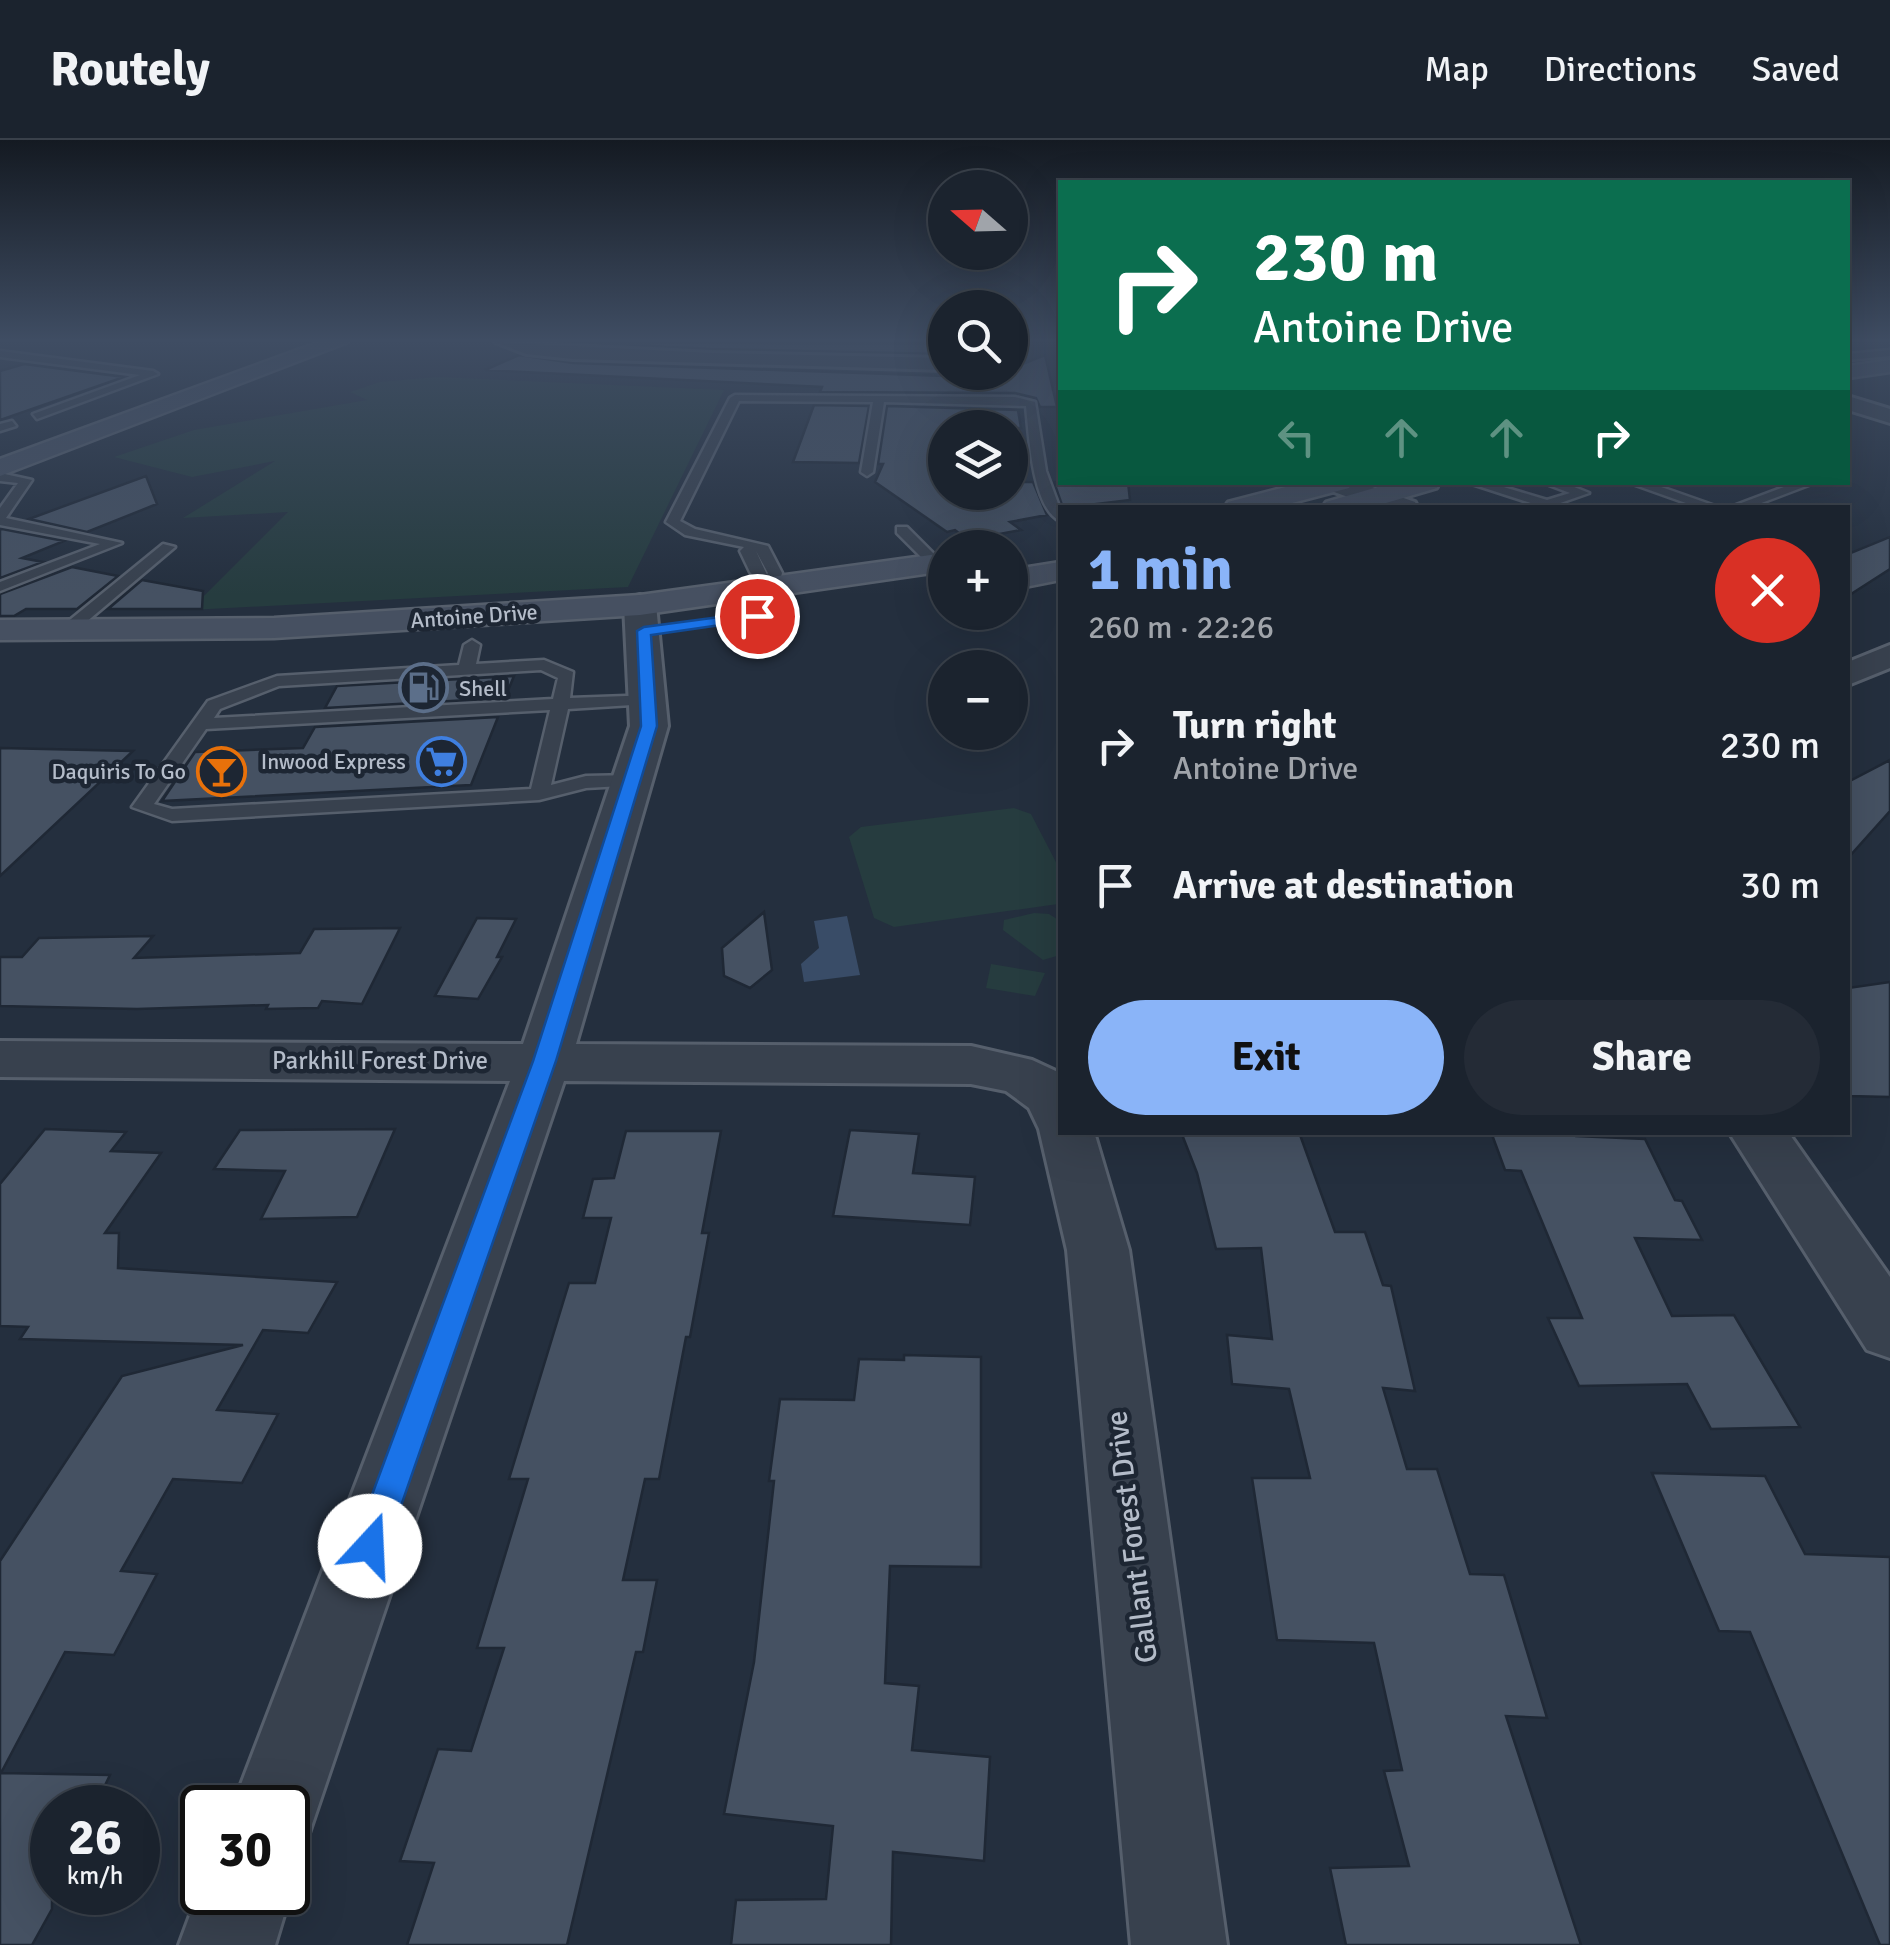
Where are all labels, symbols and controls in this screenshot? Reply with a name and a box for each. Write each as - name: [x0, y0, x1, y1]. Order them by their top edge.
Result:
- text: Routely: [50, 40, 210, 99]
- text: Map: [1424, 48, 1489, 91]
- text: Directions: [1544, 48, 1697, 91]
- text: Saved: [1752, 48, 1840, 91]
- north arrow: [928, 170, 1028, 270]
- map controls: [928, 170, 1028, 750]
- text: 230 m: [1253, 214, 1438, 300]
- icon: right: [1088, 220, 1218, 350]
- button: search: [928, 290, 1028, 390]
- text: Antoine Drive: [1253, 300, 1514, 355]
- button: layers: [928, 410, 1028, 510]
- icon: left: [1269, 410, 1324, 465]
- icon: ahead: [1374, 410, 1429, 465]
- icon: ahead: [1479, 410, 1534, 465]
- icon: right: [1584, 410, 1639, 465]
- button: +: [928, 530, 1028, 630]
- text: 1 min: [1088, 533, 1233, 607]
- button: close: [1715, 538, 1820, 643]
- pin: [715, 574, 800, 659]
- icon: arrive: [730, 589, 785, 644]
- street label: Antoine Drive: [410, 598, 538, 634]
- text: 260 m · 22:26: [1088, 608, 1274, 647]
- button: −: [928, 650, 1028, 750]
- fuel station icon: Shell: [398, 662, 450, 714]
- place label: Shell: [459, 675, 507, 702]
- text: Turn right: [1173, 702, 1337, 749]
- icon: right: [1088, 718, 1143, 773]
- text: 230 m: [1720, 722, 1820, 769]
- supermarket icon: Inwood Express: [415, 735, 467, 787]
- bar icon: Daquiris To Go: [195, 745, 247, 797]
- place label: Inwood Express: [261, 748, 406, 775]
- text: Antoine Drive: [1173, 749, 1358, 788]
- place label: Daquiris To Go: [52, 758, 186, 785]
- icon: arrive: [1088, 858, 1143, 913]
- text: Arrive at destination: [1173, 862, 1514, 909]
- text: 30 m: [1740, 862, 1820, 909]
- button: Exit: [1088, 1000, 1444, 1115]
- button: Share: [1464, 1000, 1820, 1115]
- street label: Parkhill Forest Drive: [272, 1045, 488, 1076]
- street label: Gallant Forest Drive: [1098, 1409, 1166, 1665]
- position arrow: [318, 1494, 422, 1598]
- speed limit sign: 30: [180, 1785, 310, 1915]
- text: 26: [68, 1807, 122, 1869]
- text: km/h: [67, 1860, 123, 1891]

